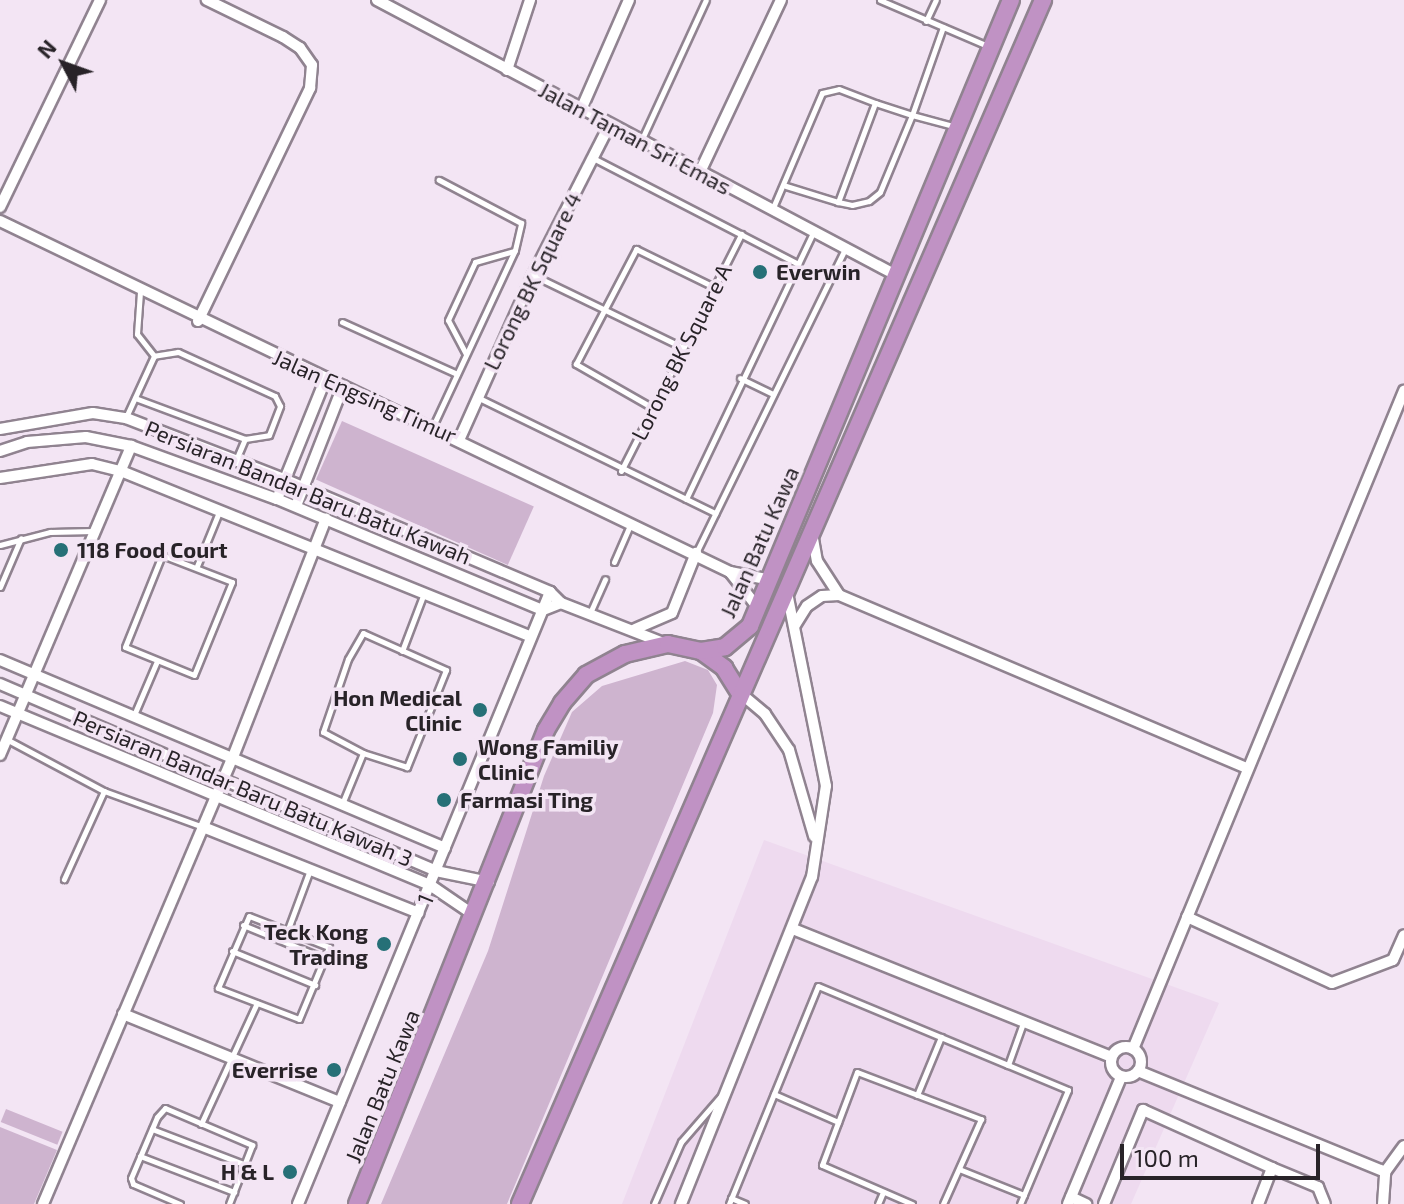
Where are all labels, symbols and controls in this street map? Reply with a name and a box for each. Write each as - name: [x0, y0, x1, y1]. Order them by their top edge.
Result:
- north arrow: [24, 24, 104, 104]
- text: N: [31, 34, 61, 63]
- street label: Jalan Taman Sri Emas: [534, 76, 736, 200]
- street label: Lorong BK Square 4: [477, 188, 587, 374]
- street label: Lorong BK Square A: [625, 259, 737, 445]
- place label: Everwin: [776, 259, 861, 285]
- marker: Everwin: [751, 263, 769, 281]
- street label: Jalan Engsing Timur: [269, 344, 461, 448]
- street label: Persiaran Bandar Baru Batu Kawah: [141, 414, 475, 570]
- street label: Jalan Batu Kawa: [714, 462, 804, 622]
- place label: 118 Food Court: [77, 537, 228, 563]
- marker: 118 Food Court: [52, 541, 70, 559]
- place label: Hon Medical Clinic: [333, 684, 462, 736]
- marker: Hon Medical Clinic: [469, 699, 491, 721]
- street label: Persiaran Bandar Baru Batu Kawah 3: [69, 704, 417, 872]
- place label: Wong Familiy Clinic: [478, 733, 618, 784]
- marker: Wong Familiy Clinic: [449, 748, 471, 770]
- place label: Farmasi Ting: [460, 787, 593, 813]
- marker: Farmasi Ting: [435, 791, 453, 809]
- street label: 1: [411, 890, 439, 908]
- place label: Teck Kong Trading: [264, 918, 368, 970]
- marker: Teck Kong Trading: [375, 935, 393, 953]
- street label: Jalan Batu Kawa: [339, 1006, 425, 1166]
- place label: Everrise: [232, 1057, 318, 1083]
- marker: Everrise: [325, 1061, 343, 1079]
- scale bar: [1124, 1128, 1324, 1178]
- text: 100 m: [1134, 1143, 1199, 1172]
- place label: H & L: [221, 1159, 274, 1185]
- marker: H & L: [281, 1163, 299, 1181]

